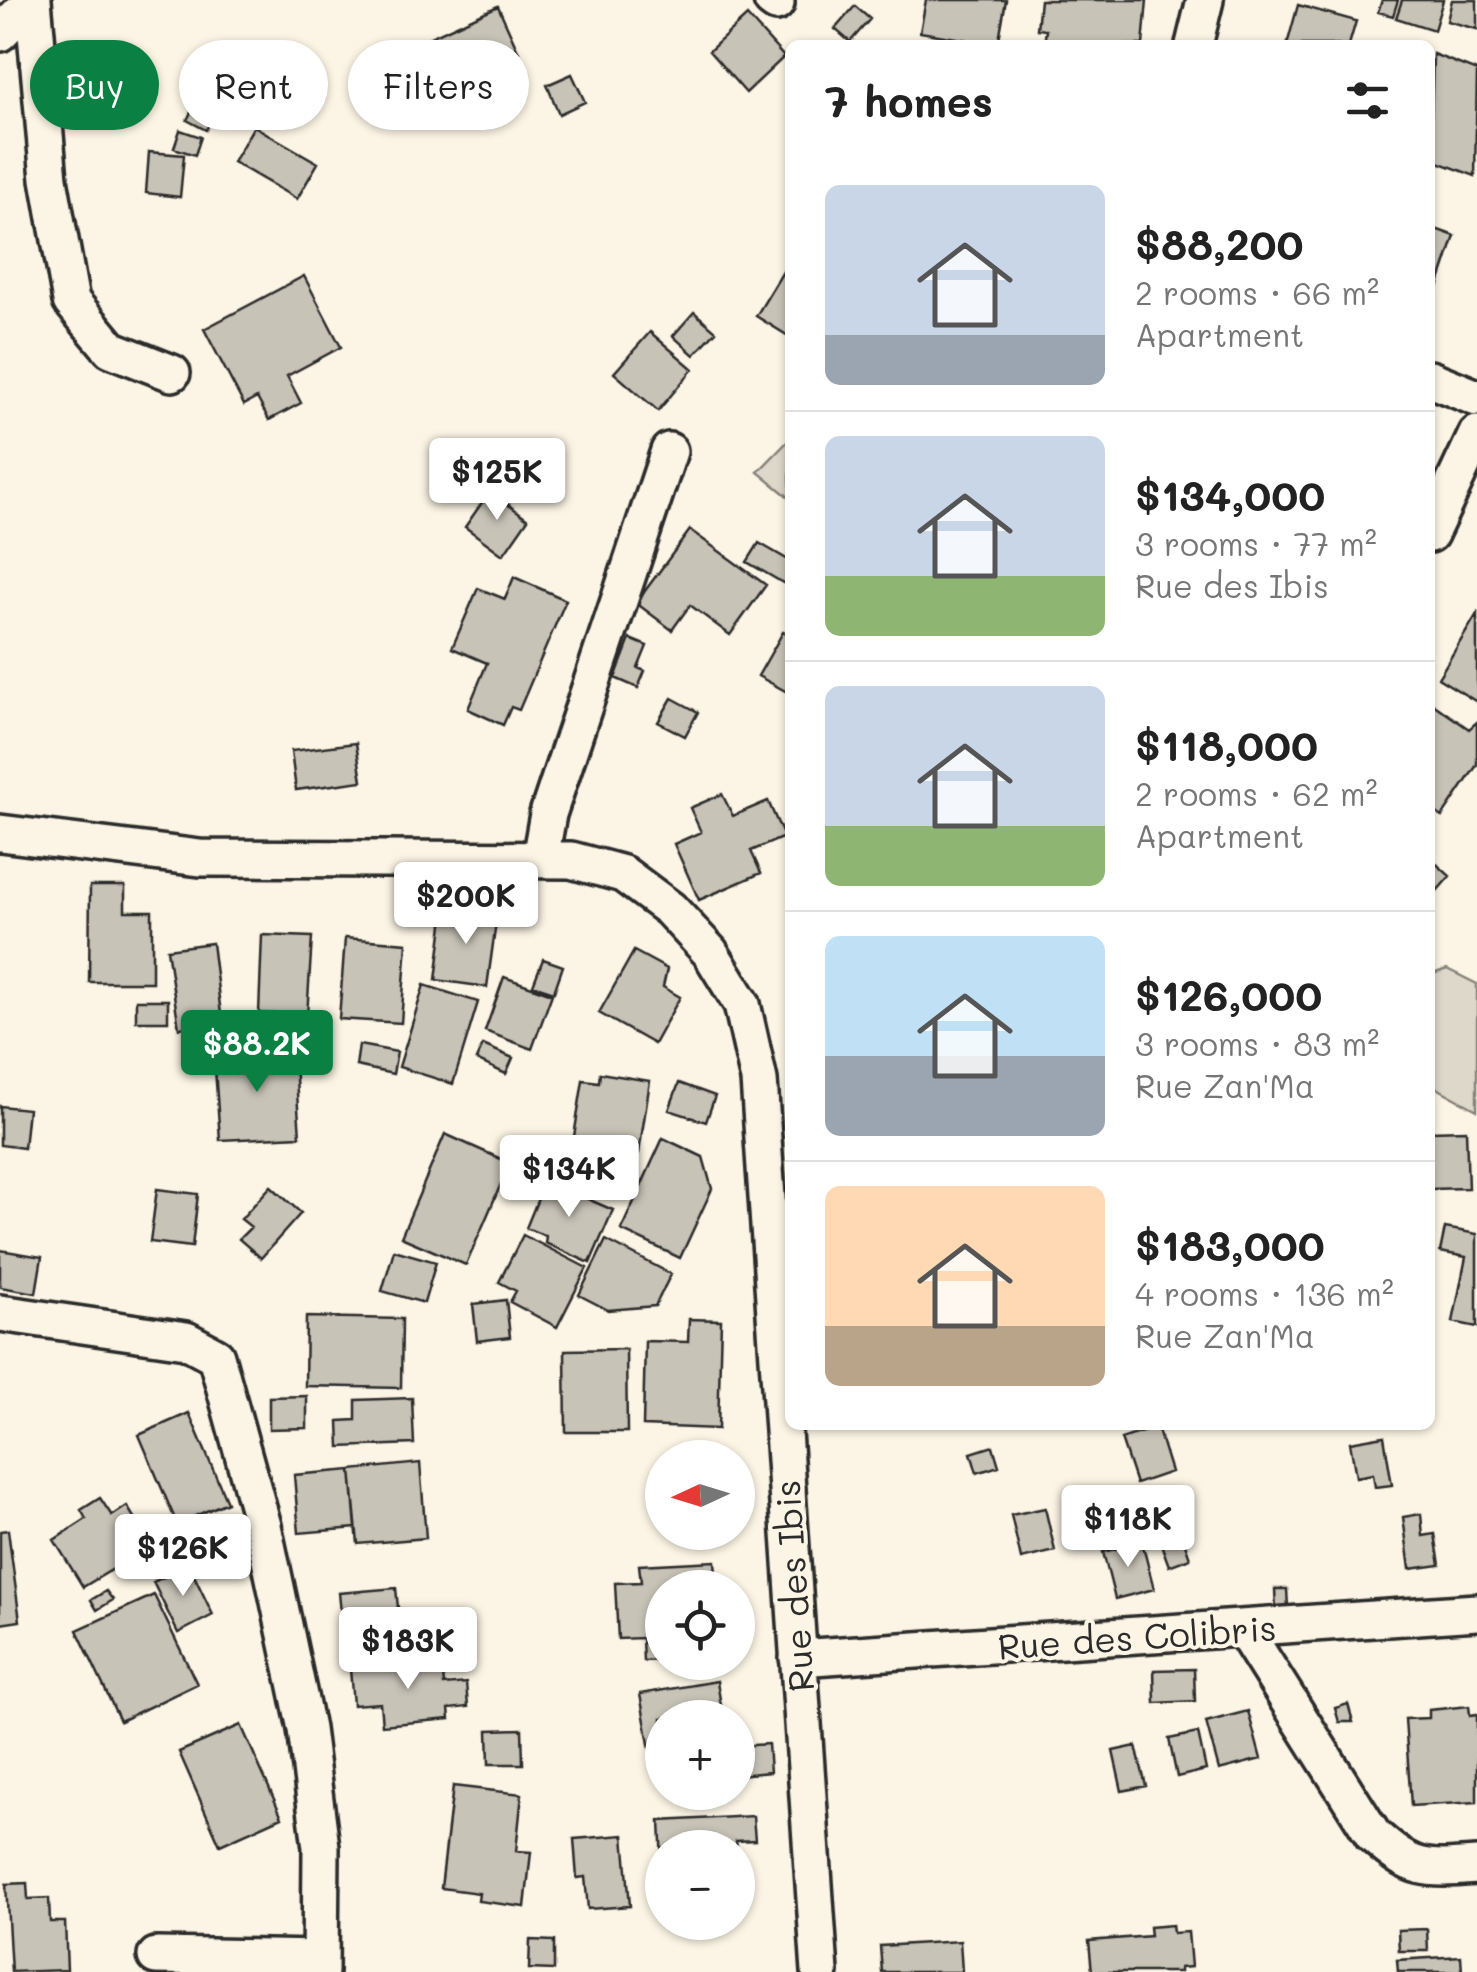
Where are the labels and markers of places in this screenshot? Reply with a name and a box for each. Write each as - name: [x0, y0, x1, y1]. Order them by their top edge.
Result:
- pin: $125K: [427, 438, 567, 523]
- pin: $200K: [396, 862, 536, 947]
- pin: $88.2K: [176, 1010, 338, 1095]
- pin: $134K: [499, 1135, 639, 1220]
- pin: $118K: [1058, 1485, 1198, 1570]
- pin: $126K: [113, 1514, 253, 1599]
- pin: $183K: [338, 1607, 478, 1692]

